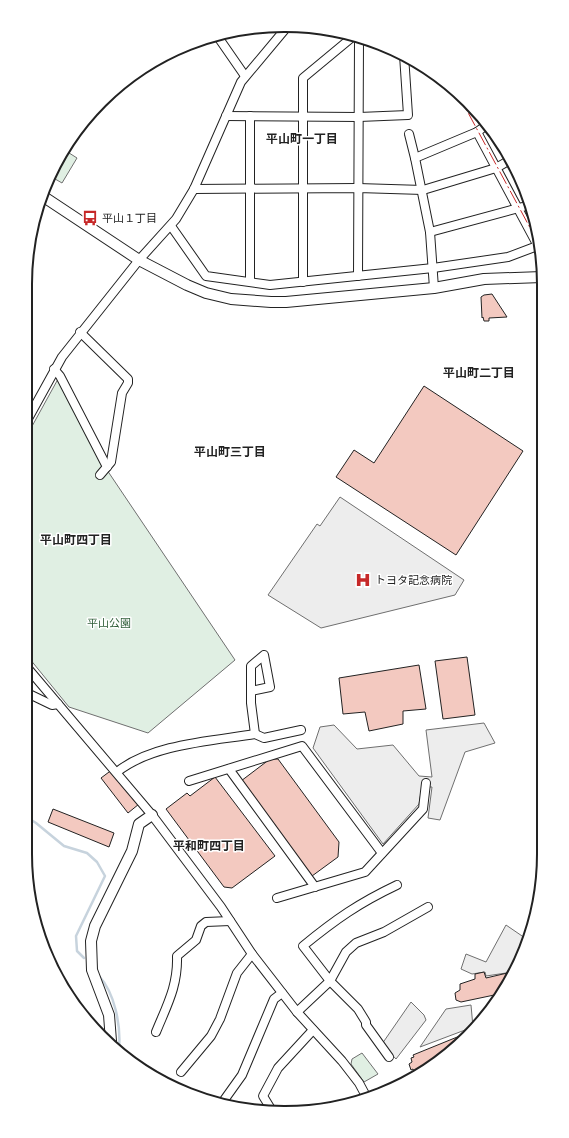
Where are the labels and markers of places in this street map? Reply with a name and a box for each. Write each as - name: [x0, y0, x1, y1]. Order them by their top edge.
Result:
- bus stop icon: 平山１丁目: [81, 209, 99, 227]
- place label: 平山１丁目: [102, 211, 157, 224]
- hospital icon: トヨタ記念病院: [354, 571, 372, 589]
- place label: トヨタ記念病院: [375, 573, 452, 586]

